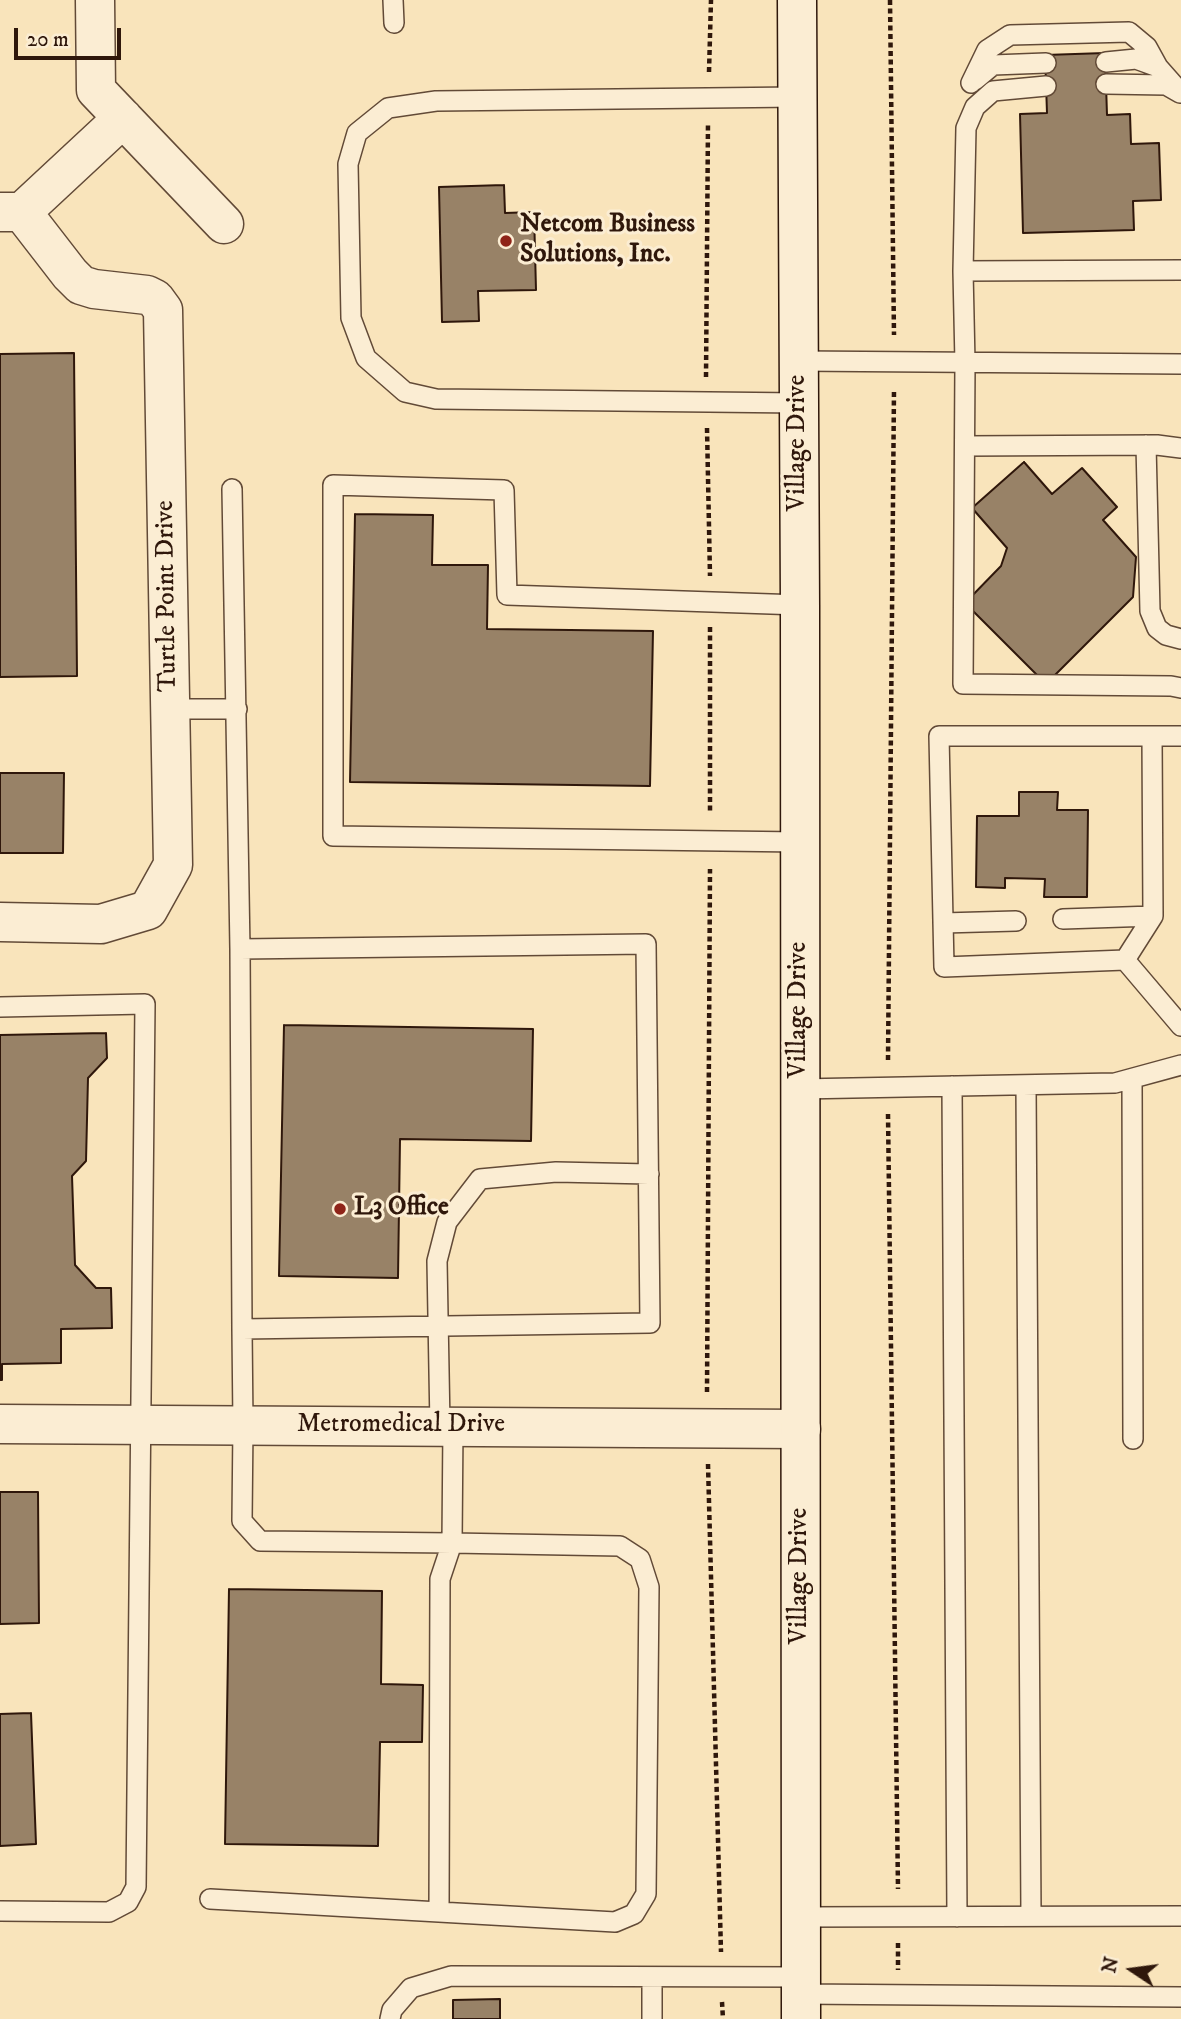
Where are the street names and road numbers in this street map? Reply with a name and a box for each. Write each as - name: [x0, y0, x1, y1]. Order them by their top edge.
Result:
- street label: Village Drive: [783, 375, 815, 511]
- street label: Turtle Point Drive: [151, 500, 185, 692]
- street label: Village Drive: [784, 942, 816, 1078]
- street label: Metromedical Drive: [297, 1410, 505, 1442]
- street label: Village Drive: [785, 1508, 817, 1644]

